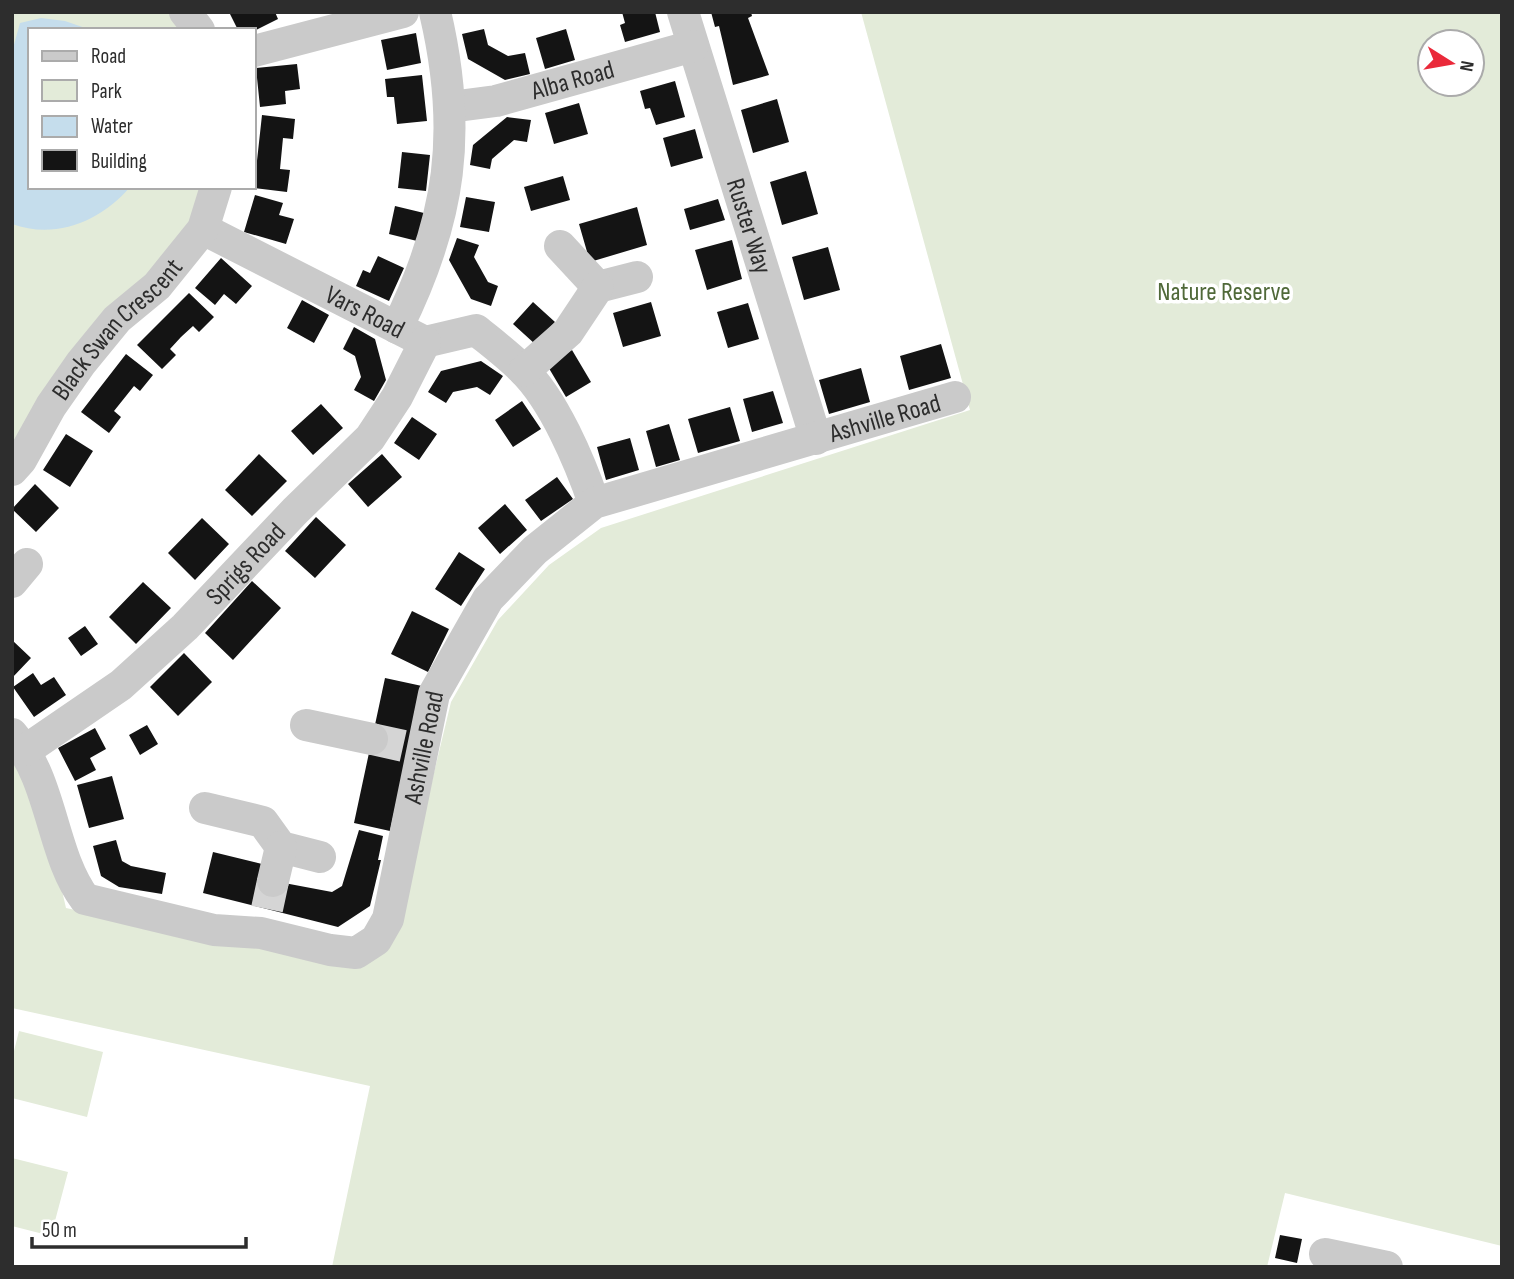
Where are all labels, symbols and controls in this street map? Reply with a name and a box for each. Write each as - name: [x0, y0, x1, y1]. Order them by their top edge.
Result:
- legend: [28, 28, 256, 189]
- north arrow: [1416, 28, 1486, 98]
- text: Road: [91, 44, 126, 69]
- street label: Alba Road: [527, 55, 618, 108]
- text: N: [1454, 59, 1478, 73]
- text: Park: [91, 79, 122, 104]
- text: Water: [91, 114, 133, 139]
- text: Building: [91, 149, 147, 174]
- street label: Ruster Way: [719, 175, 778, 278]
- street label: Black Swan Crescent: [46, 253, 190, 406]
- park label: Nature Reserve: [1157, 277, 1291, 308]
- street label: Vars Road: [320, 280, 409, 346]
- street label: Ashville Road: [825, 388, 944, 450]
- street label: Sprigs Road: [200, 517, 292, 612]
- street label: Ashville Road: [398, 689, 451, 808]
- scale bar: [32, 1206, 245, 1250]
- text: 50 m: [42, 1218, 77, 1243]

